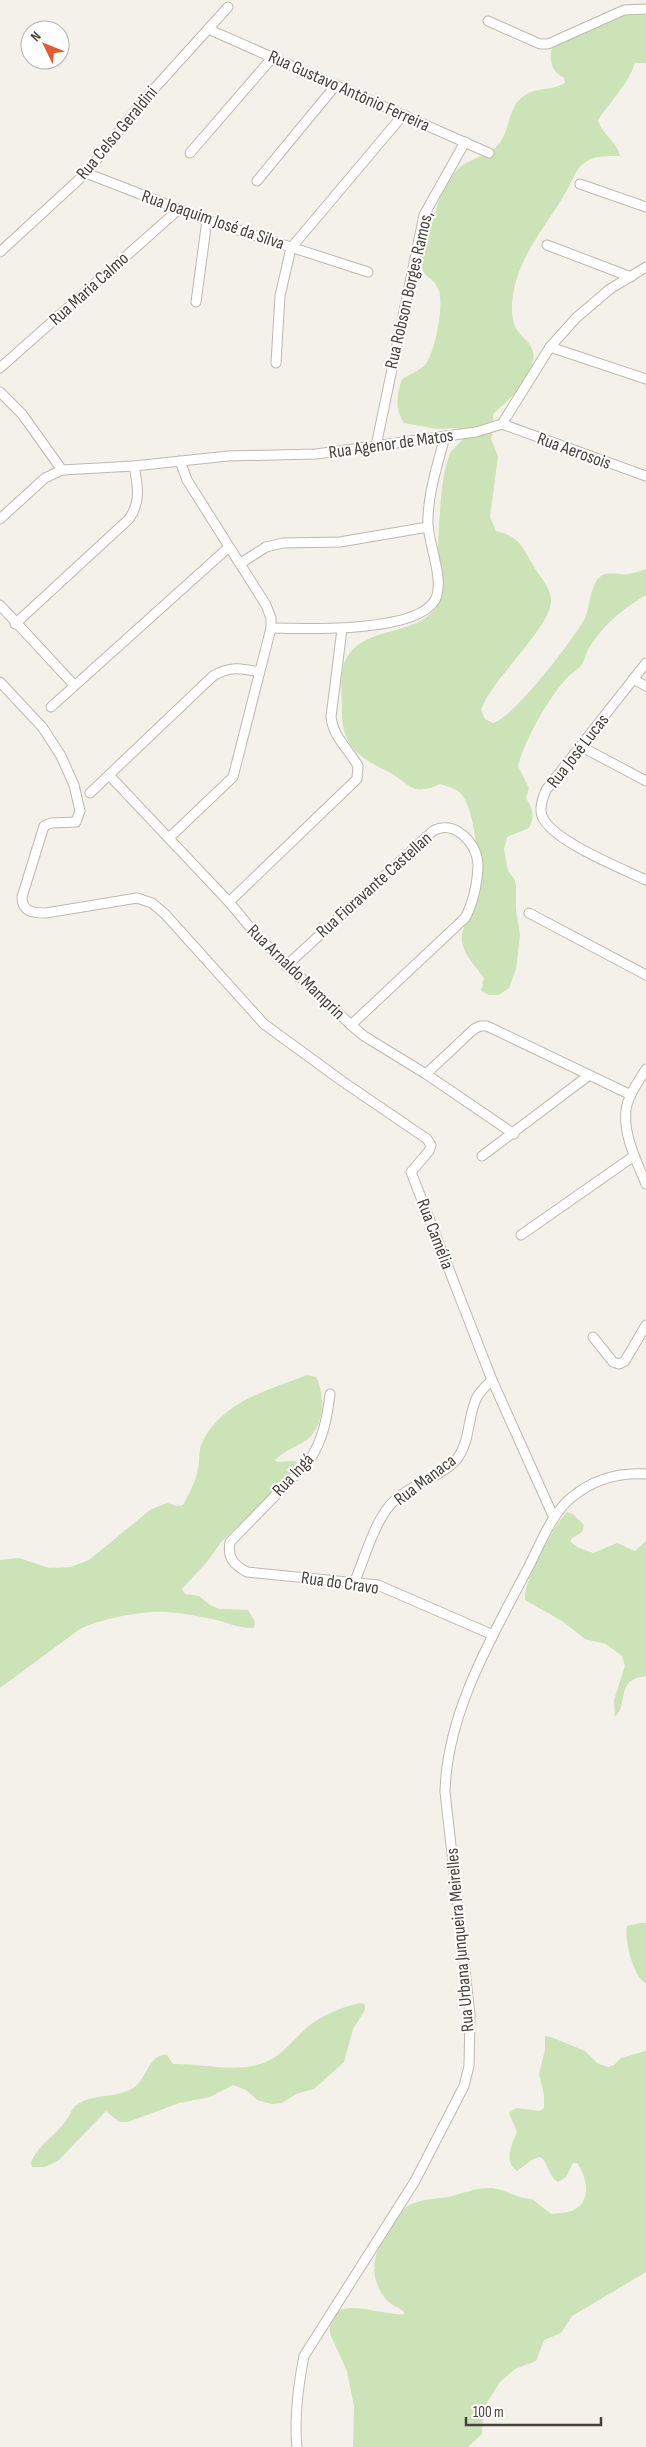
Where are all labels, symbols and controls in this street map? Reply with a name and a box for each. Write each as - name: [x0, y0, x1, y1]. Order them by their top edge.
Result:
- north arrow: [20, 20, 70, 70]
- text: N: [27, 28, 45, 45]
- street label: Rua Gustavo Antônio Ferreira: [265, 46, 433, 136]
- street label: Rua Celso Geraldini: [72, 82, 162, 184]
- street label: Rua Joaquim José da Silva: [139, 186, 287, 254]
- street label: Rua Robson Borges Ramos,: [381, 209, 437, 371]
- street label: Rua Maria Calmo: [45, 248, 133, 330]
- street label: Rua Agenor de Matos: [327, 425, 455, 463]
- street label: Rua Aerosois: [534, 428, 614, 474]
- street label: Rua José Lucas: [543, 710, 613, 792]
- street label: Rua Fioravante Castellan: [312, 828, 436, 942]
- street label: Rua Arnaldo Mamprin: [243, 920, 349, 1024]
- street label: Rua Camélia: [412, 1196, 458, 1272]
- street label: Rua Ingá: [268, 1449, 318, 1501]
- street label: Rua Manaca: [390, 1450, 460, 1510]
- street label: Rua do Cravo: [300, 1567, 380, 1599]
- street label: Rua Urbana Junqueira Meirelles: [441, 1847, 479, 2033]
- scale bar: [466, 2394, 601, 2426]
- text: 100 m: [473, 2403, 504, 2422]

